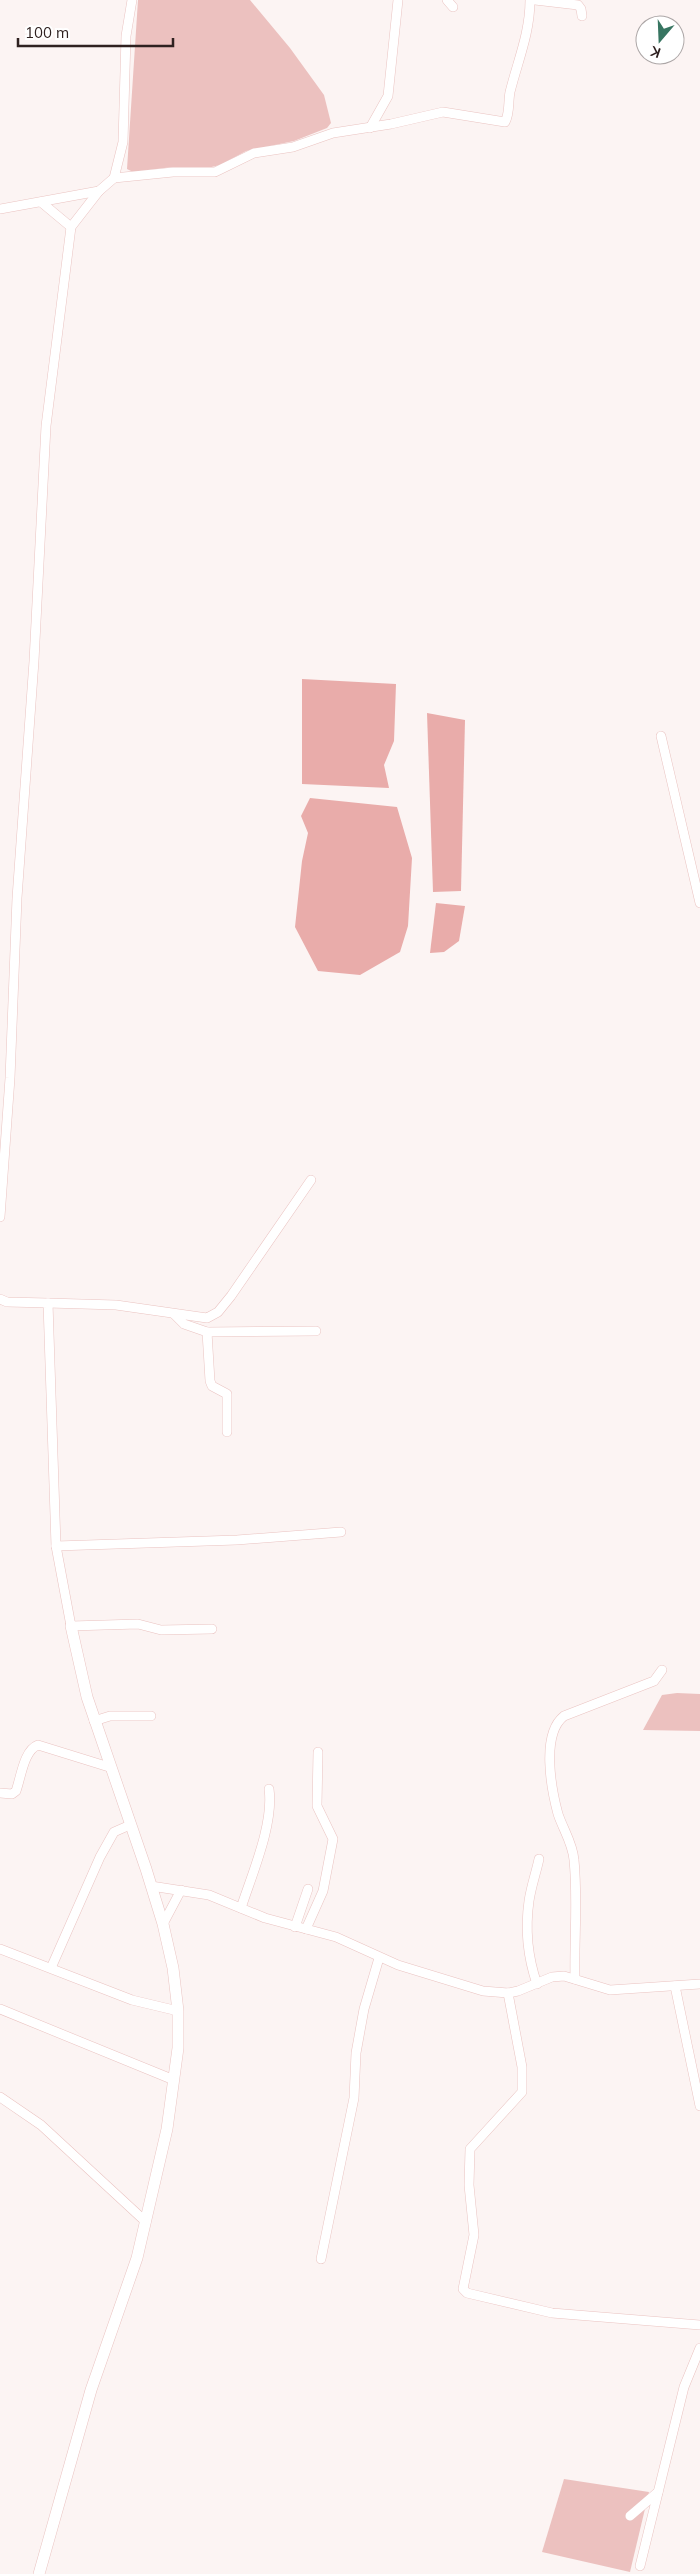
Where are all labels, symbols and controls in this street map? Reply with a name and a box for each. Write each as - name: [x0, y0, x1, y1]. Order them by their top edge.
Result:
- scale bar: [18, 15, 172, 47]
- north arrow: [635, 15, 685, 65]
- text: 100 m: [25, 23, 69, 42]
- text: K: [648, 42, 663, 62]

